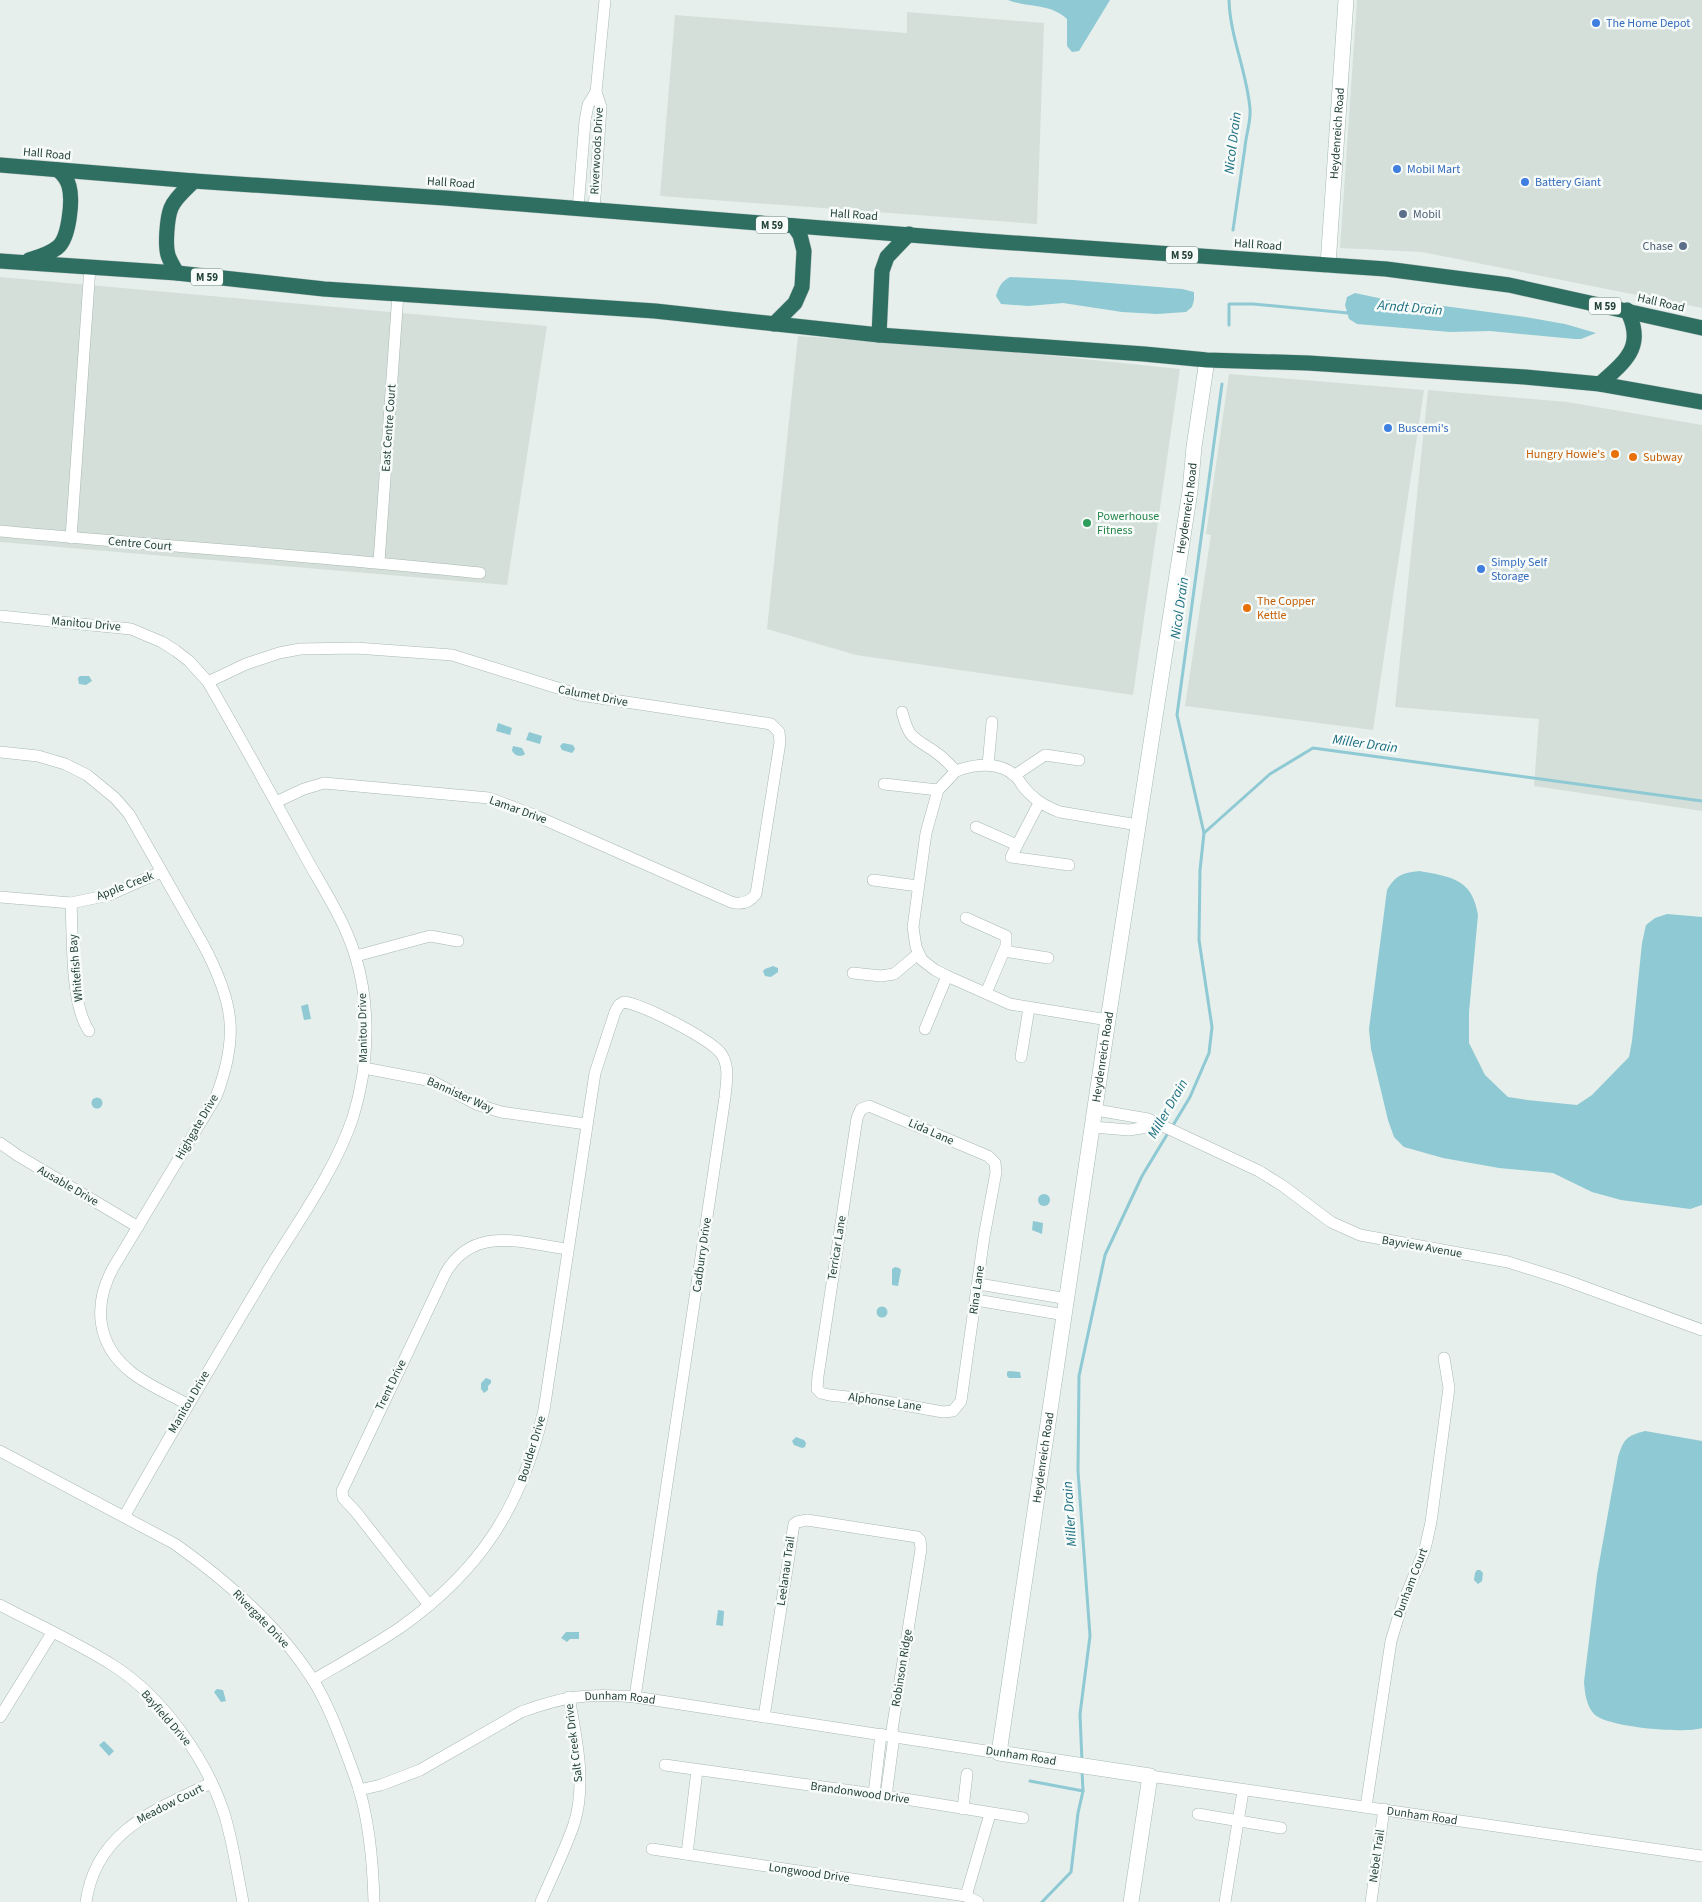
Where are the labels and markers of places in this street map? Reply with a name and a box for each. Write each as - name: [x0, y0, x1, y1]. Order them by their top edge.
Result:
- place label: The Home Depot: [1606, 15, 1690, 32]
- marker: The Home Depot: [1590, 17, 1602, 29]
- place label: Mobil Mart: [1407, 161, 1460, 178]
- marker: Mobil Mart: [1391, 163, 1403, 175]
- place label: Battery Giant: [1535, 174, 1601, 191]
- marker: Battery Giant: [1519, 176, 1531, 188]
- place label: Mobil: [1413, 206, 1441, 223]
- marker: Mobil: [1397, 208, 1409, 220]
- place label: Chase: [1643, 238, 1673, 255]
- marker: Chase: [1677, 240, 1689, 252]
- place label: Buscemi's: [1398, 420, 1448, 437]
- marker: Buscemi's: [1382, 422, 1394, 434]
- place label: Hungry Howie's: [1526, 446, 1605, 463]
- marker: Hungry Howie's: [1609, 448, 1621, 460]
- place label: Subway: [1643, 449, 1683, 466]
- marker: Subway: [1627, 451, 1639, 463]
- place label: Powerhouse Fitness: [1097, 508, 1159, 539]
- marker: Powerhouse Fitness: [1081, 517, 1093, 529]
- place label: Simply Self Storage: [1491, 554, 1547, 585]
- marker: Simply Self Storage: [1475, 563, 1487, 575]
- place label: The Copper Kettle: [1257, 593, 1316, 624]
- marker: The Copper Kettle: [1241, 602, 1253, 614]

